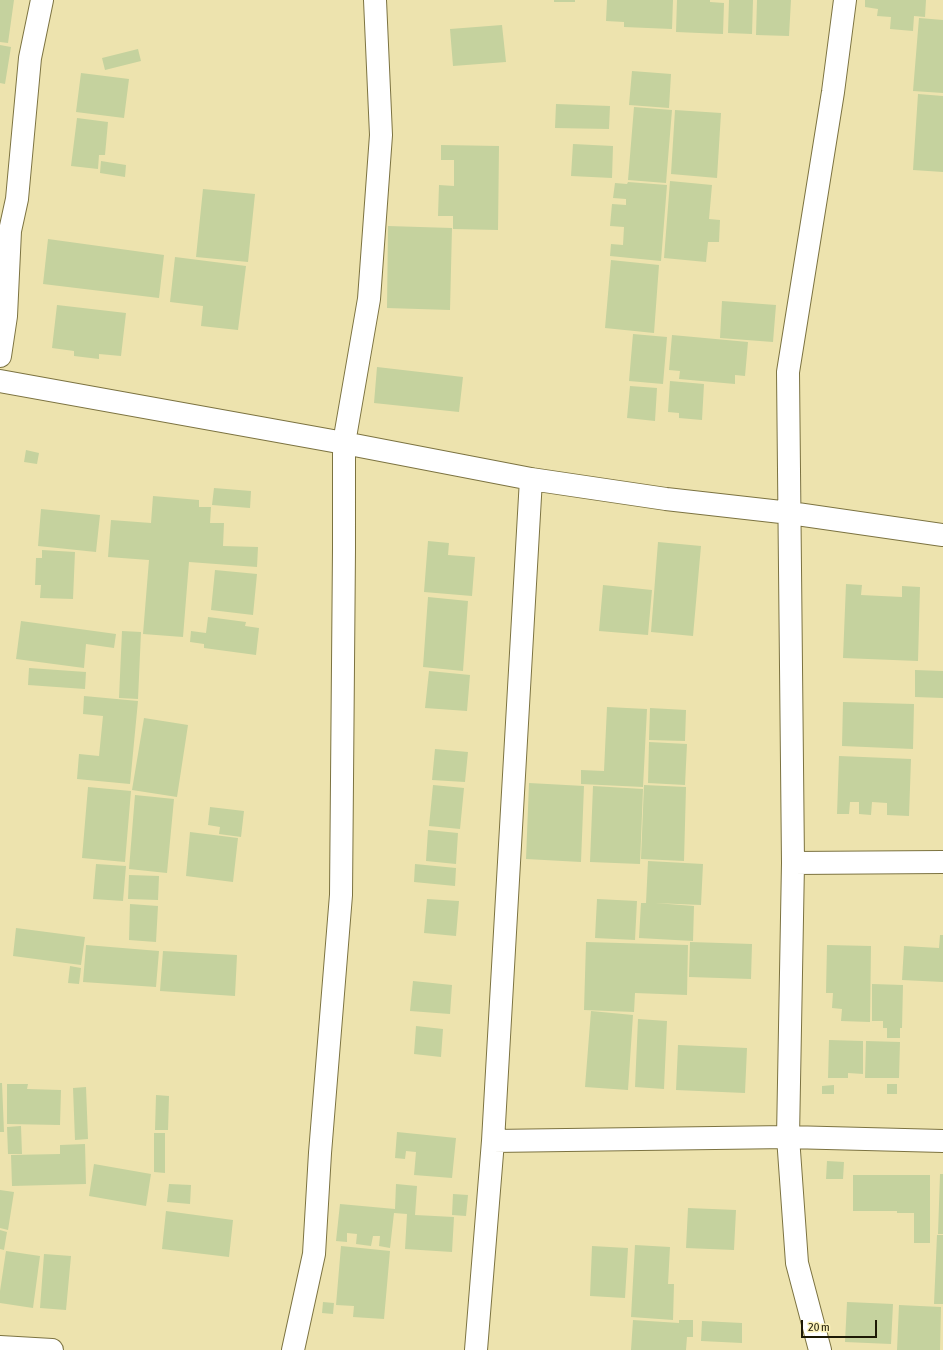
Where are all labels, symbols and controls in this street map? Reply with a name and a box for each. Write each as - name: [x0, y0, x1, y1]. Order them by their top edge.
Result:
- scale bar: [803, 1312, 879, 1338]
- text: 20 m: [808, 1320, 830, 1334]

